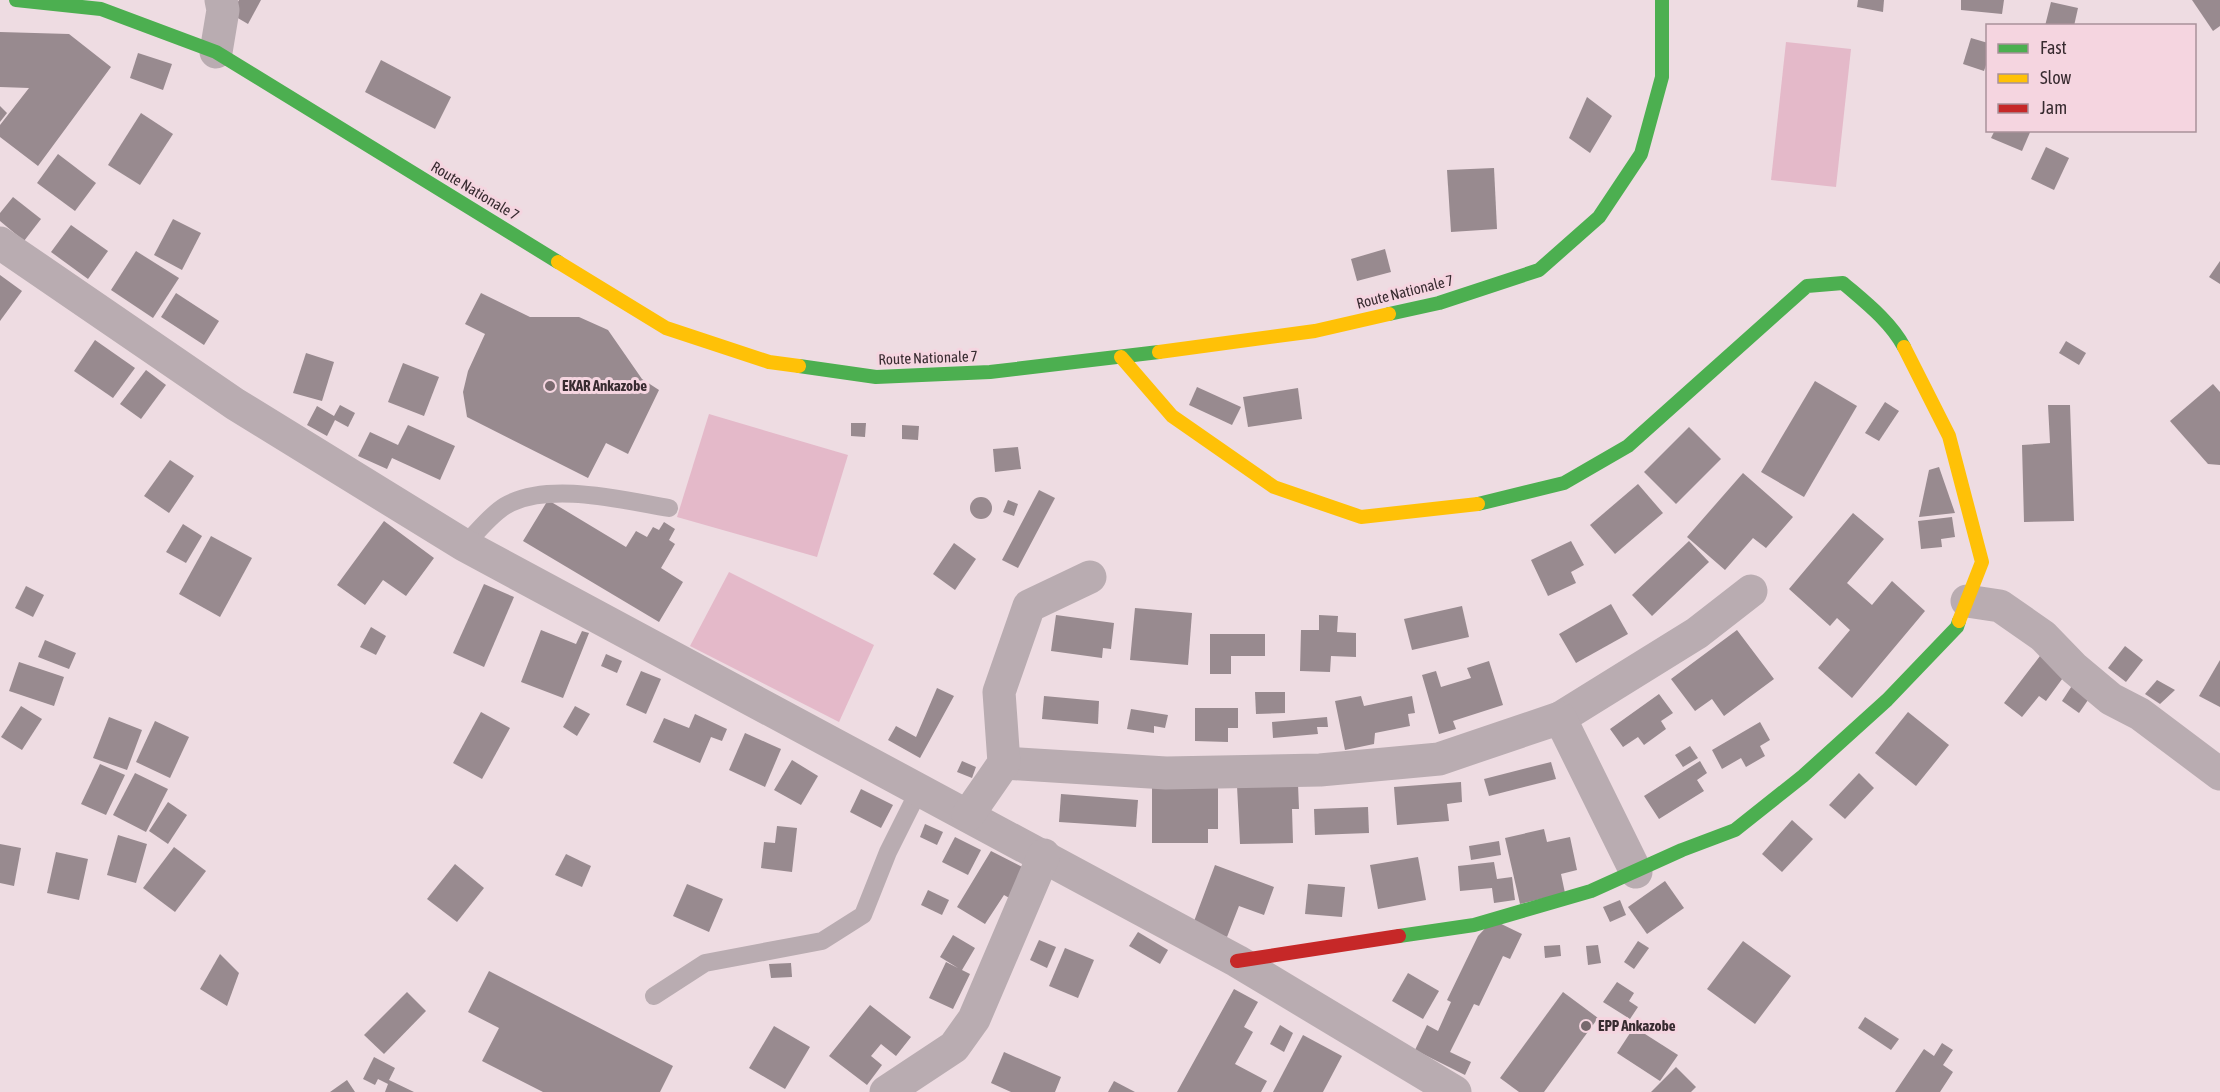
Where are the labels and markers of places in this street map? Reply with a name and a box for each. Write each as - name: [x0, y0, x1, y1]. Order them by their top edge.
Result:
- place label: EKAR Ankazobe: [562, 377, 647, 394]
- marker: EKAR Ankazobe: [543, 379, 557, 393]
- place label: EPP Ankazobe: [1598, 1017, 1676, 1034]
- marker: EPP Ankazobe: [1579, 1019, 1593, 1033]

